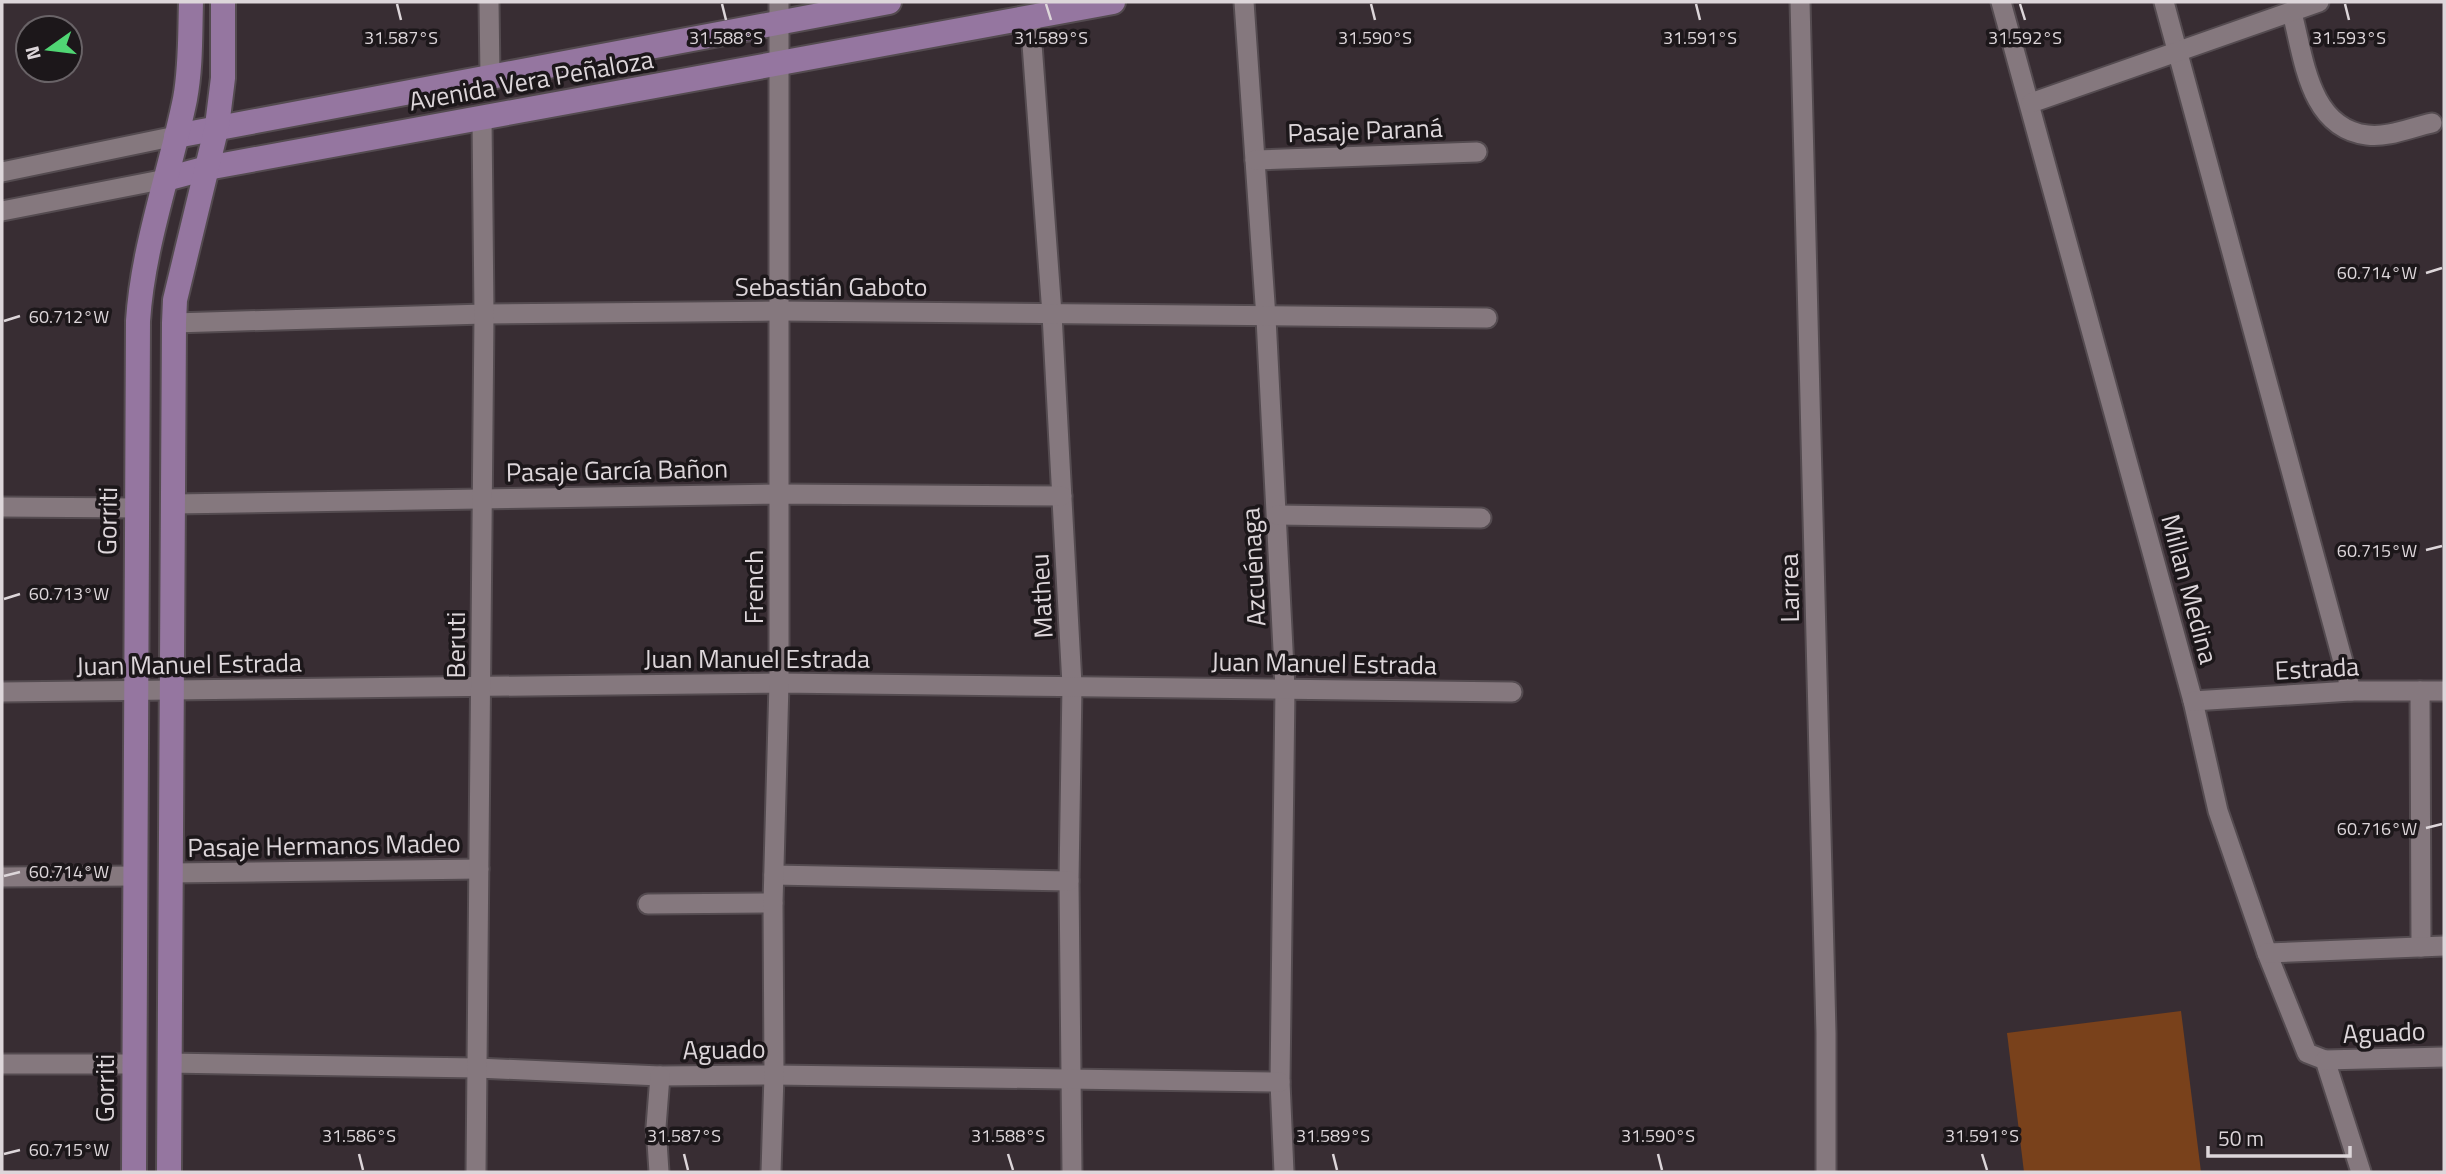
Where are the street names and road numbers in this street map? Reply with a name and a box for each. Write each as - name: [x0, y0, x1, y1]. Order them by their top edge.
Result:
- street label: Avenida Vera Peñaloza: [406, 39, 656, 121]
- street label: Pasaje Paraná: [1287, 108, 1443, 152]
- street label: Sebastián Gaboto: [735, 267, 927, 306]
- street label: Pasaje García Bañon: [506, 449, 728, 491]
- street label: Gorriti: [87, 487, 127, 555]
- street label: Azcuénaga: [1230, 507, 1276, 627]
- street label: Millan Medina: [2151, 510, 2229, 668]
- street label: French: [734, 550, 773, 624]
- street label: Matheu: [1019, 553, 1063, 639]
- street label: Larrea: [1769, 553, 1809, 623]
- street label: Beruti: [436, 612, 475, 678]
- street label: Juan Manuel Estrada: [644, 639, 870, 678]
- street label: Juan Manuel Estrada: [1211, 642, 1437, 684]
- street label: Juan Manuel Estrada: [76, 643, 302, 685]
- street label: Estrada: [2274, 646, 2360, 690]
- street label: Pasaje Hermanos Madeo: [187, 823, 461, 867]
- street label: Aguado: [2342, 1011, 2426, 1053]
- street label: Aguado: [682, 1029, 766, 1069]
- street label: Gorriti: [85, 1054, 124, 1122]

